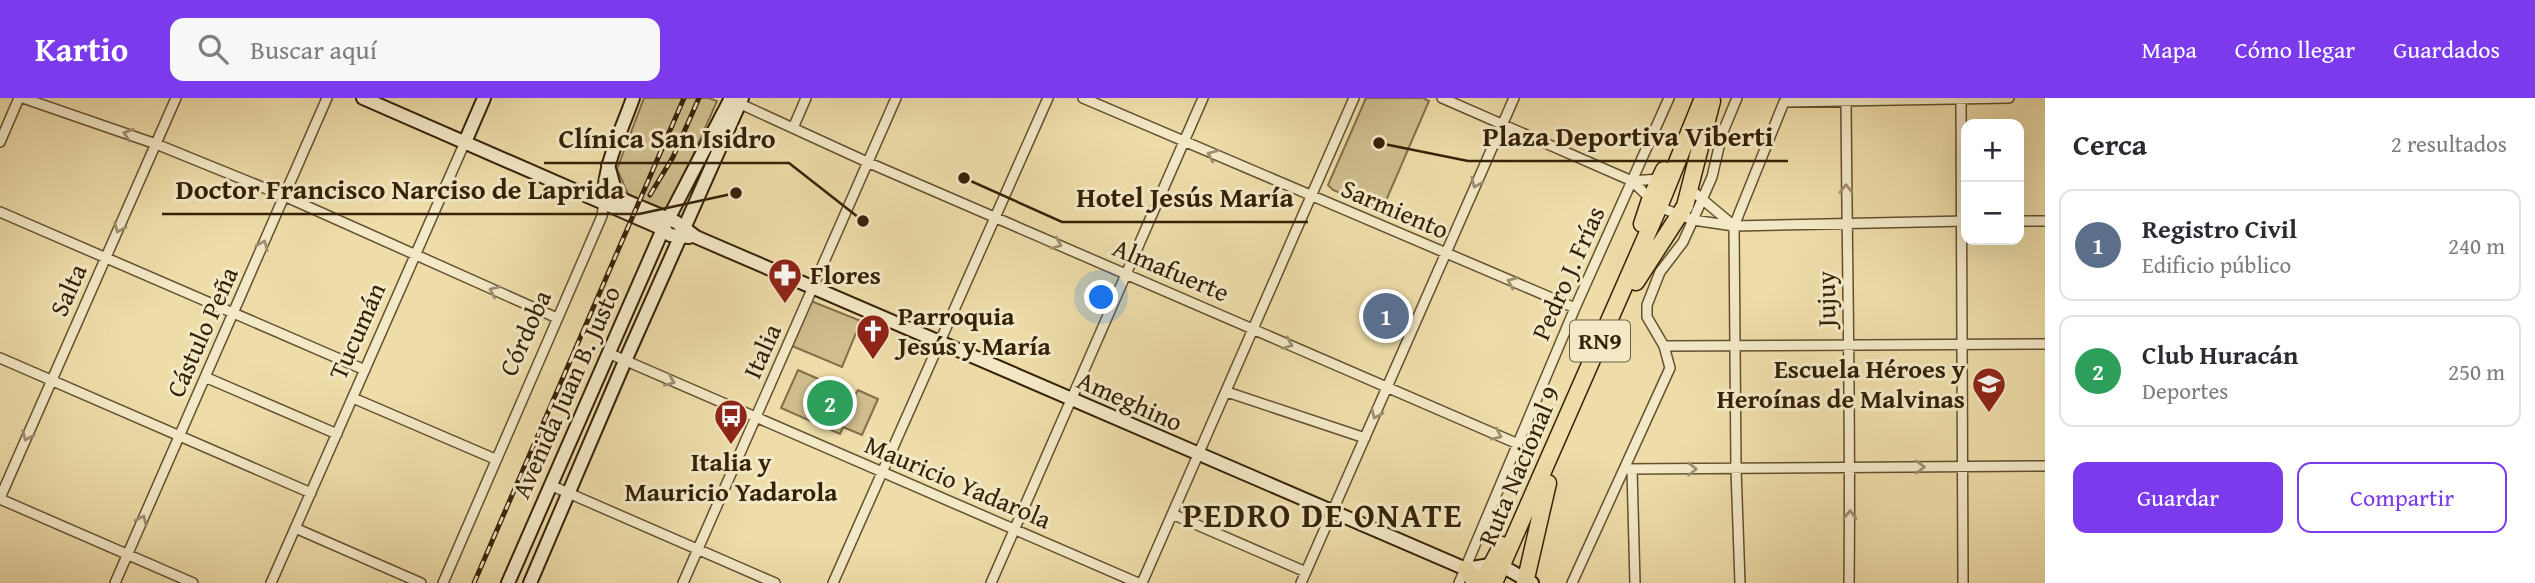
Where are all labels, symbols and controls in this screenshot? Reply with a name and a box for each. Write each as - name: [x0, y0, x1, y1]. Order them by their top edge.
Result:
- search box: [170, 18, 660, 81]
- text: Kartio: [35, 25, 128, 73]
- icon: search: [194, 30, 232, 68]
- text: Buscar aquí: [250, 30, 377, 69]
- text: Mapa: [2141, 32, 2197, 67]
- text: Cómo llegar: [2235, 32, 2355, 67]
- text: Guardados: [2393, 32, 2500, 67]
- callout: Plaza Deportiva Viberti: [1468, 112, 1788, 161]
- callout: Clínica San Isidro: [544, 114, 789, 163]
- text: Plaza Deportiva Viberti: [1482, 115, 1774, 156]
- text: Clínica San Isidro: [558, 117, 776, 158]
- map controls: [1961, 119, 2024, 245]
- button: +: [1961, 119, 2024, 182]
- text: Cerca: [2073, 122, 2147, 166]
- text: 2 resultados: [2391, 127, 2507, 160]
- one-way arrow: [122, 128, 134, 142]
- one-way arrow: [1207, 149, 1219, 163]
- callout: Doctor Francisco Narciso de Laprida: [162, 165, 639, 214]
- text: Doctor Francisco Narciso de Laprida: [175, 168, 625, 209]
- street label: Sarmiento: [1335, 168, 1455, 249]
- callout: Hotel Jesús María: [1062, 173, 1308, 222]
- text: Hotel Jesús María: [1076, 176, 1294, 217]
- one-way arrow: [1471, 176, 1485, 188]
- button: −: [1961, 182, 2024, 245]
- one-way arrow: [1838, 184, 1854, 194]
- street label: Pedro J. Frías: [1521, 200, 1614, 346]
- text: Registro Civil: [2142, 209, 2297, 248]
- one-way arrow: [113, 221, 127, 233]
- street label: Almafuerte: [1107, 228, 1236, 312]
- text: 1: [2092, 229, 2104, 262]
- text: 240 m: [2448, 229, 2505, 262]
- one-way arrow: [1050, 236, 1062, 250]
- one-way arrow: [255, 240, 269, 252]
- text: Edificio público: [2142, 248, 2291, 281]
- place label: Flores: [810, 255, 881, 294]
- pharmacy icon: Flores: [766, 256, 804, 305]
- street label: Salta: [39, 257, 97, 322]
- street label: Cástulo Peña: [155, 260, 248, 403]
- street label: Jujuy: [1806, 271, 1846, 330]
- street label: Tucumán: [318, 276, 395, 385]
- one-way arrow: [1507, 276, 1519, 290]
- street label: Avenida Juan B. Justo: [501, 279, 630, 505]
- your location: [1084, 280, 1118, 314]
- street label: Córdoba: [488, 283, 561, 382]
- one-way arrow: [489, 285, 502, 299]
- pin: 1: [1363, 290, 1409, 342]
- place label: Parroquia Jesús y María: [894, 296, 1051, 365]
- church icon: Parroquia Jesús y María: [854, 312, 892, 361]
- street label: Italia: [732, 316, 791, 384]
- road number: RN9: [1570, 321, 1630, 362]
- text: Club Huracán: [2142, 335, 2298, 374]
- one-way arrow: [1281, 336, 1294, 350]
- place label: Escuela Héroes y Heroínas de Malvinas: [1717, 349, 1966, 418]
- text: 2: [2092, 355, 2104, 388]
- text: 250 m: [2448, 355, 2505, 388]
- street label: Ameghino: [1071, 360, 1189, 441]
- school or university icon: Escuela Héroes y Heroínas de Malvinas: [1970, 365, 2008, 414]
- one-way arrow: [664, 372, 676, 386]
- text: Deportes: [2142, 374, 2228, 407]
- pin: 2: [807, 377, 853, 429]
- street label: Ruta Nacional 9: [1467, 380, 1570, 552]
- bus stop icon: Italia y Mauricio Yadarola: [712, 397, 750, 446]
- one-way arrow: [1370, 407, 1384, 419]
- street label: Mauricio Yadarola: [859, 425, 1058, 539]
- one-way arrow: [1490, 427, 1502, 441]
- one-way arrow: [21, 429, 35, 441]
- place label: Italia y Mauricio Yadarola: [624, 442, 838, 511]
- one-way arrow: [1915, 459, 1926, 475]
- one-way arrow: [1688, 461, 1698, 477]
- button: Guardar: [2073, 462, 2283, 533]
- button: Compartir: [2297, 462, 2507, 533]
- district label: PEDRO DE ONATE: [1183, 491, 1463, 539]
- one-way arrow: [1842, 509, 1858, 520]
- one-way arrow: [134, 515, 148, 528]

